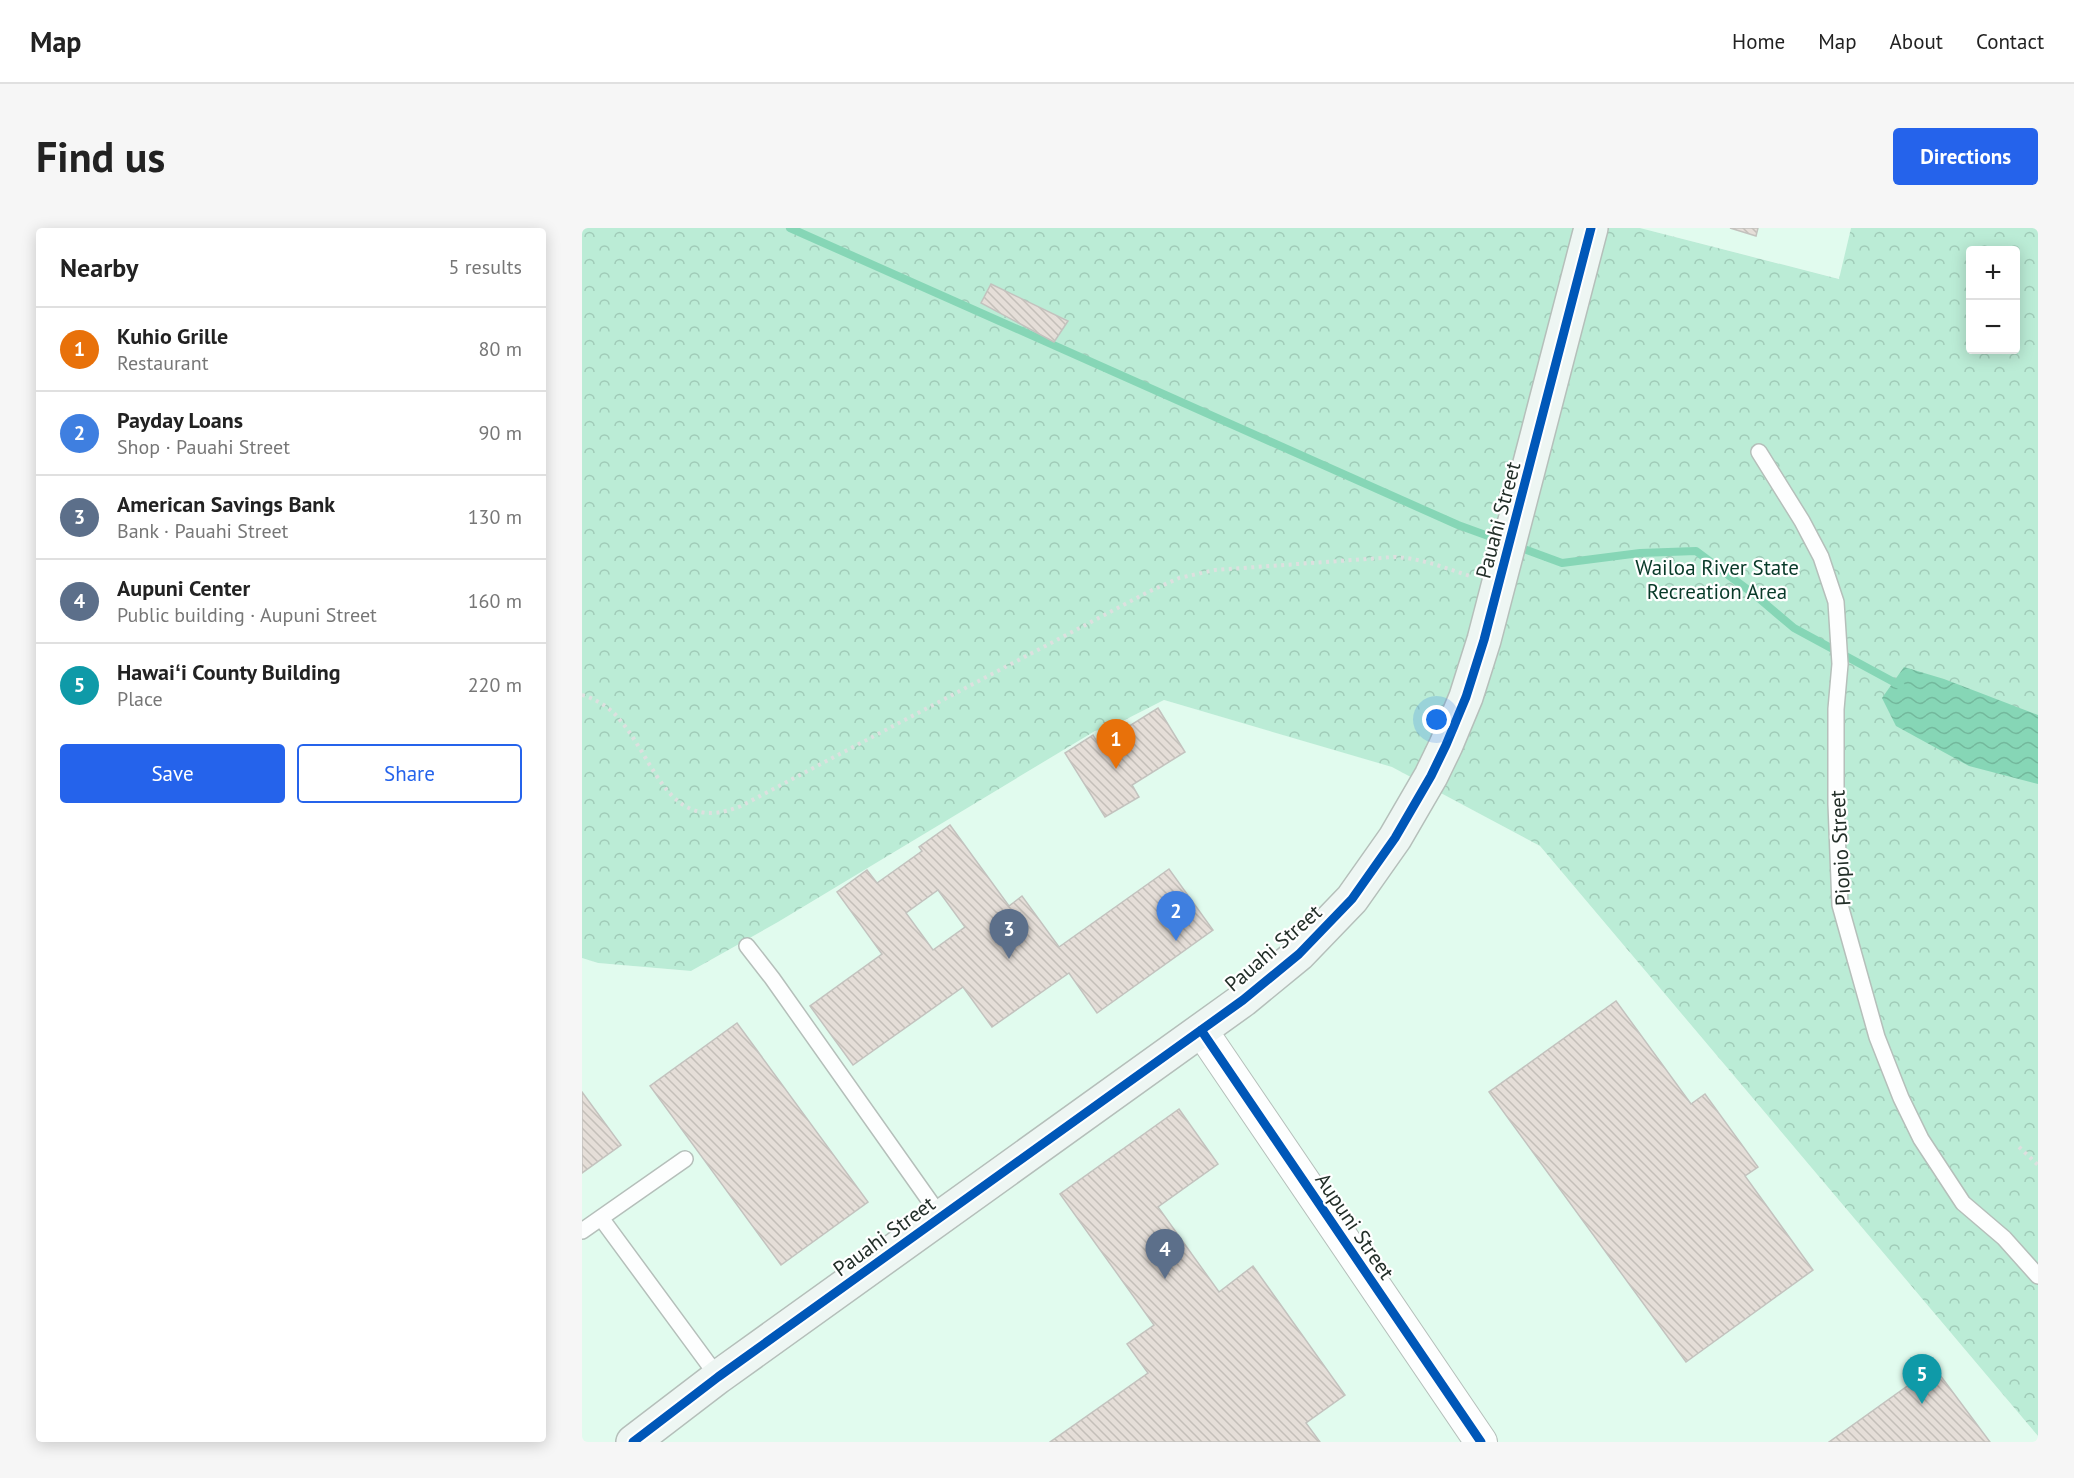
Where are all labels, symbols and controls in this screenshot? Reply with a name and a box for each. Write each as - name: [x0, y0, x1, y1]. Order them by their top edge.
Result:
- text: Map: [30, 23, 81, 60]
- text: Home: [1732, 28, 1785, 55]
- text: Map: [1818, 28, 1857, 55]
- text: About: [1890, 28, 1943, 55]
- text: Contact: [1976, 28, 2044, 55]
- button: Directions: [1893, 128, 2038, 185]
- text: Find us: [36, 129, 165, 184]
- map controls: [1966, 246, 2020, 354]
- button: +: [1966, 246, 2020, 300]
- text: Nearby: [60, 251, 138, 284]
- text: 5 results: [449, 254, 522, 280]
- button: −: [1966, 300, 2020, 354]
- text: Kuhio Grille: [117, 322, 228, 350]
- text: 1: [74, 336, 85, 362]
- text: 80 m: [479, 336, 522, 362]
- text: Restaurant: [117, 350, 208, 376]
- text: Payday Loans: [117, 406, 243, 434]
- text: 2: [74, 420, 85, 446]
- text: 90 m: [479, 420, 522, 446]
- text: Shop · Pauahi Street: [117, 434, 290, 460]
- street label: Pauahi Street: [1469, 459, 1527, 581]
- text: American Savings Bank: [117, 490, 335, 518]
- text: 3: [74, 504, 85, 530]
- text: 130 m: [468, 504, 522, 530]
- text: Bank · Pauahi Street: [117, 518, 288, 544]
- park label: Wailoa River State Recreation Area: [1635, 554, 1799, 605]
- text: Aupuni Center: [117, 574, 250, 602]
- text: 4: [74, 588, 85, 614]
- text: 160 m: [468, 588, 522, 614]
- text: Public building · Aupuni Street: [117, 602, 377, 628]
- text: Hawaiʻi County Building: [117, 658, 341, 686]
- text: 5: [74, 672, 85, 698]
- text: 220 m: [468, 672, 522, 698]
- text: Place: [117, 686, 163, 712]
- your location: [1422, 705, 1451, 734]
- pin: 1: [1096, 720, 1136, 769]
- button: Save: [60, 744, 285, 803]
- button: Share: [297, 744, 522, 803]
- street label: Piopio Street: [1823, 789, 1857, 907]
- pin: 2: [1156, 892, 1196, 941]
- street label: Pauahi Street: [1219, 899, 1327, 997]
- pin: 3: [990, 910, 1028, 959]
- street label: Aupuni Street: [1310, 1168, 1400, 1284]
- street label: Pauahi Street: [828, 1190, 940, 1282]
- pin: 4: [1146, 1230, 1184, 1279]
- pin: 5: [1902, 1354, 1942, 1404]

